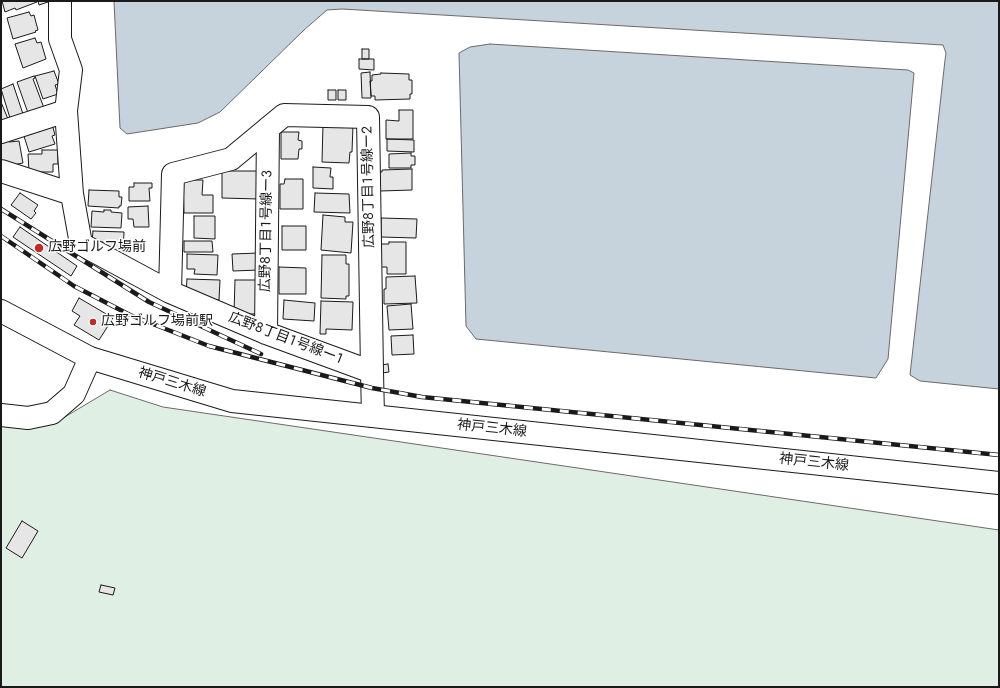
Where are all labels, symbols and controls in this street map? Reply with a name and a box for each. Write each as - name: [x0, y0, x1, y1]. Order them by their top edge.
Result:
- street label: 広野８丁目１号線ー２: [360, 126, 378, 248]
- street label: 広野８丁目１号線ー３: [258, 170, 276, 292]
- place label: 広野ゴルフ場前: [48, 240, 146, 256]
- marker: 広野ゴルフ場前: [33, 242, 45, 254]
- street label: 広野８丁目１号線ー１: [226, 309, 346, 369]
- place label: 広野ゴルフ場前駅: [101, 314, 213, 330]
- marker: 広野ゴルフ場前駅: [88, 317, 98, 327]
- street label: 神戸三木線: [136, 365, 208, 401]
- street label: 神戸三木線: [456, 417, 528, 441]
- street label: 神戸三木線: [778, 451, 850, 475]

